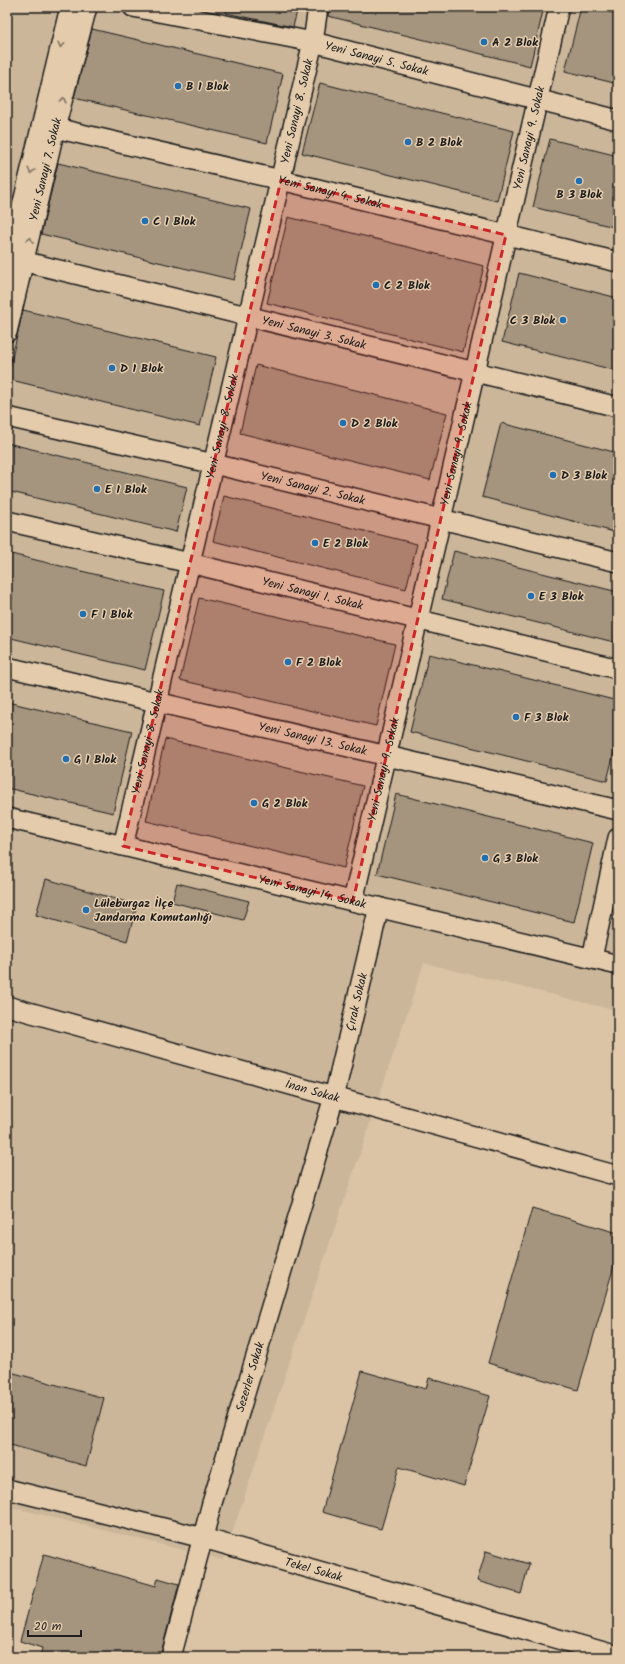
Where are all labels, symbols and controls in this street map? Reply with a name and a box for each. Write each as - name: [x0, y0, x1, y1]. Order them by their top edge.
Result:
- place label: A 2 Blok: [492, 33, 539, 52]
- street label: Yeni Sanayi 5. Sokak: [323, 36, 431, 81]
- marker: A 2 Blok: [479, 37, 489, 47]
- one-way arrow: [58, 42, 66, 48]
- street label: Yeni Sanayi 8. Sokak: [275, 56, 318, 166]
- place label: B 1 Blok: [186, 77, 230, 96]
- marker: B 1 Blok: [173, 81, 183, 91]
- street label: Yeni Sanayi 9. Sokak: [508, 84, 550, 192]
- one-way arrow: [58, 97, 66, 103]
- street label: Yeni Sanayi 7. Sokak: [24, 115, 67, 223]
- place label: B 2 Blok: [416, 133, 463, 152]
- marker: B 2 Blok: [403, 137, 413, 147]
- one-way arrow: [27, 167, 36, 174]
- street label: Yeni Sanayi 4. Sokak: [276, 170, 385, 214]
- marker: B 3 Blok: [574, 176, 584, 186]
- place label: B 3 Blok: [556, 185, 603, 204]
- place label: C 1 Blok: [153, 212, 196, 231]
- marker: C 1 Blok: [140, 216, 150, 226]
- one-way arrow: [25, 237, 33, 243]
- place label: C 2 Blok: [384, 276, 431, 295]
- marker: C 2 Blok: [371, 280, 381, 290]
- street label: Yeni Sanayi 3. Sokak: [260, 311, 369, 355]
- place label: C 3 Blok: [510, 311, 556, 330]
- marker: C 3 Blok: [558, 315, 568, 325]
- place label: D 1 Blok: [120, 359, 164, 378]
- marker: D 1 Blok: [107, 363, 117, 373]
- street label: Yeni Sanayi 8. Sokak: [201, 372, 244, 481]
- street label: Yeni Sanayi 9. Sokak: [435, 400, 477, 508]
- place label: D 2 Blok: [351, 414, 398, 433]
- marker: D 2 Blok: [338, 418, 348, 428]
- street label: Yeni Sanayi 2. Sokak: [259, 466, 368, 510]
- place label: D 3 Blok: [561, 466, 608, 485]
- marker: D 3 Blok: [548, 470, 558, 480]
- place label: E 1 Blok: [105, 480, 148, 499]
- marker: E 1 Blok: [92, 484, 102, 494]
- place label: E 2 Blok: [323, 534, 369, 553]
- marker: E 2 Blok: [310, 538, 320, 548]
- street label: Yeni Sanayi 1. Sokak: [260, 572, 366, 615]
- place label: E 3 Blok: [539, 587, 585, 606]
- marker: E 3 Blok: [526, 591, 536, 601]
- place label: F 1 Blok: [91, 605, 134, 624]
- marker: F 1 Blok: [78, 609, 88, 619]
- place label: F 2 Blok: [296, 653, 342, 672]
- marker: F 2 Blok: [283, 657, 293, 667]
- street label: Yeni Sanayi 8. Sokak: [126, 687, 169, 796]
- place label: F 3 Blok: [524, 708, 569, 727]
- marker: F 3 Blok: [511, 712, 521, 722]
- street label: Yeni Sanayi 9. Sokak: [362, 715, 405, 823]
- street label: Yeni Sanayi 13. Sokak: [257, 717, 369, 761]
- place label: G 1 Blok: [74, 750, 117, 769]
- marker: G 1 Blok: [61, 754, 71, 764]
- place label: G 2 Blok: [262, 794, 309, 813]
- marker: G 2 Blok: [249, 798, 259, 808]
- place label: G 3 Blok: [493, 849, 539, 868]
- marker: G 3 Blok: [480, 853, 490, 863]
- street label: Yeni Sanayi 14. Sokak: [256, 869, 369, 914]
- place label: Lüleburgaz İlçe Jandarma Komutanlığı: [94, 894, 212, 927]
- marker: Lüleburgaz İlçe Jandarma Komutanlığı: [81, 905, 91, 915]
- street label: Çırak Sokak: [340, 971, 373, 1033]
- street label: İnan Sokak: [283, 1074, 342, 1108]
- street label: Sezerler Sokak: [230, 1339, 269, 1414]
- street label: Tekel Sokak: [282, 1552, 345, 1587]
- scale bar: [28, 1612, 81, 1638]
- text: 20 m: [34, 1617, 62, 1636]

